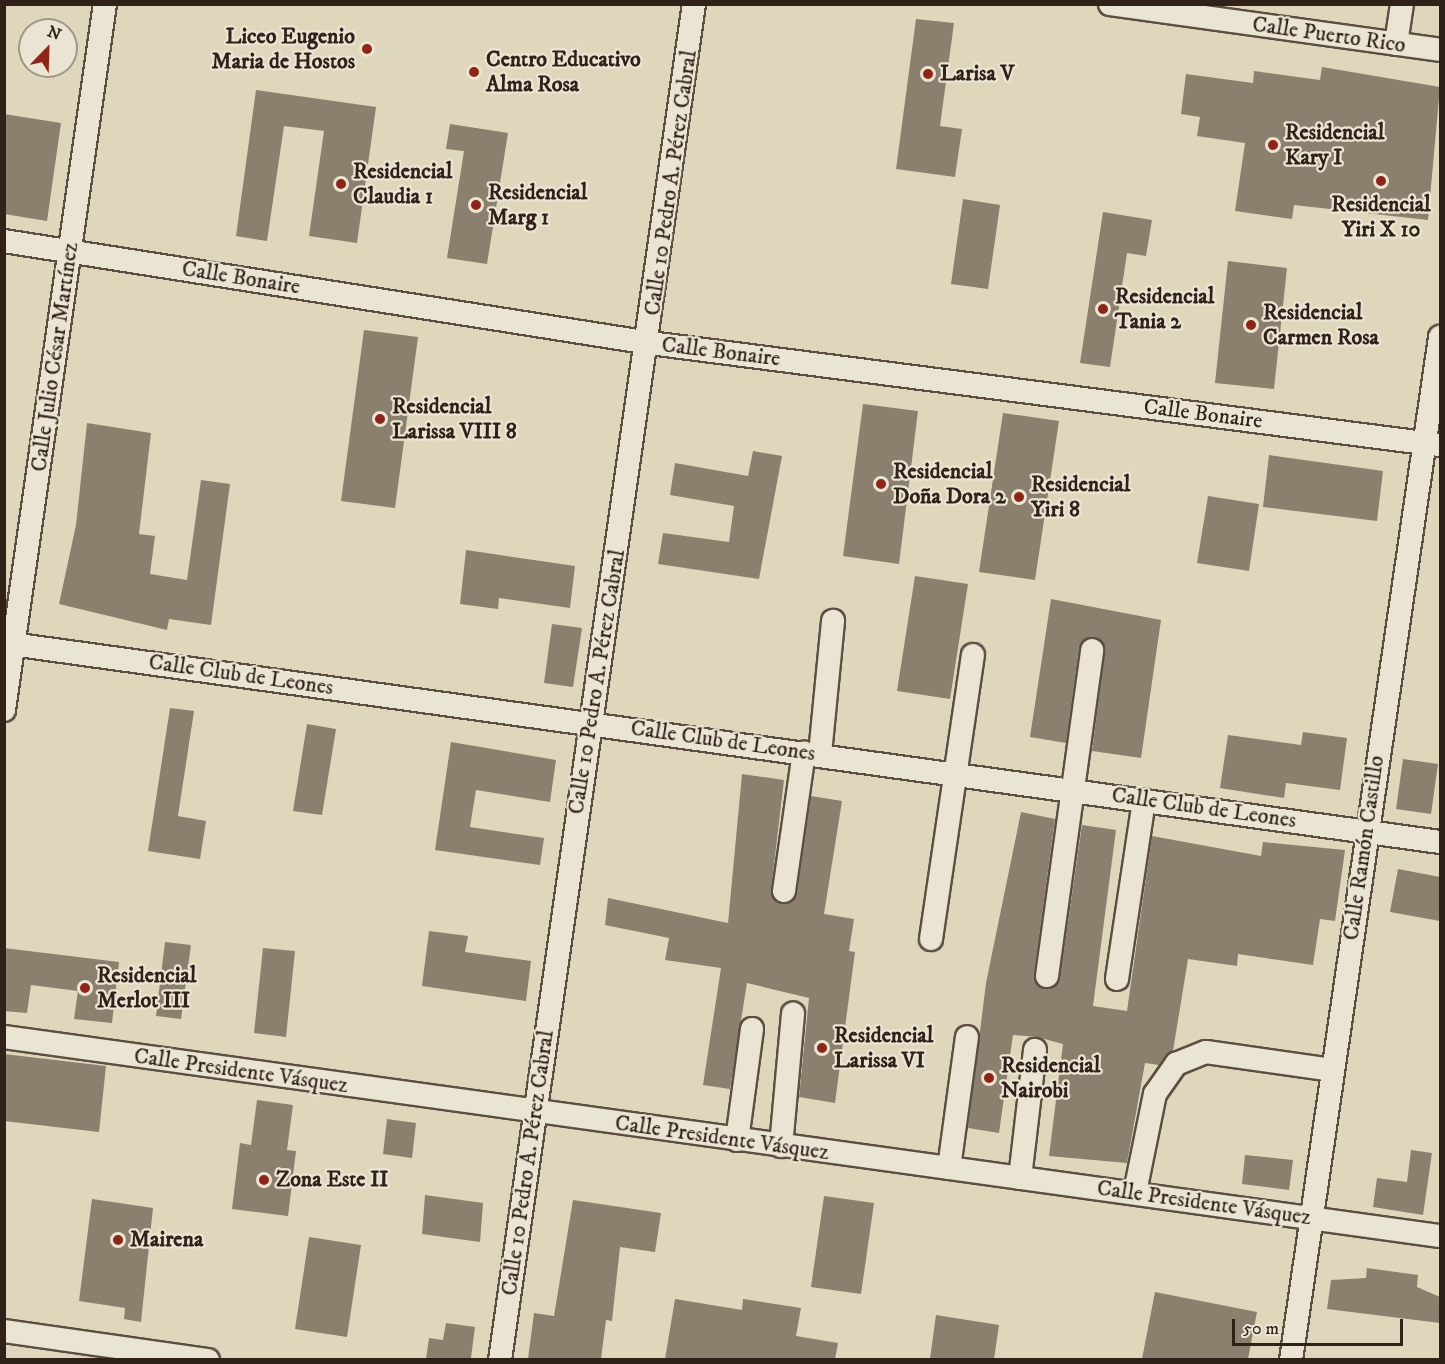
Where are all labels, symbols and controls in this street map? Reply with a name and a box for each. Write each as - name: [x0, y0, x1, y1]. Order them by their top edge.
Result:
- street label: Calle Puerto Rico: [1251, 11, 1407, 59]
- north arrow: [18, 18, 78, 78]
- text: N: [44, 21, 64, 45]
- place label: Liceo Eugenio Maria de Hostos: [212, 23, 355, 74]
- marker: Liceo Eugenio Maria de Hostos: [360, 42, 374, 56]
- place label: Centro Educativo Alma Rosa: [486, 46, 641, 98]
- street label: Calle 10 Pedro A. Pérez Cabral: [639, 49, 703, 317]
- place label: Larisa V: [940, 61, 1014, 87]
- marker: Centro Educativo Alma Rosa: [467, 65, 481, 79]
- marker: Larisa V: [921, 67, 935, 81]
- place label: Residencial Kary I: [1285, 119, 1384, 170]
- marker: Residencial Kary I: [1266, 138, 1280, 152]
- place label: Residencial Claudia 1: [353, 158, 452, 210]
- marker: Residencial Yiri X 10: [1374, 174, 1388, 188]
- marker: Residencial Claudia 1: [334, 177, 348, 191]
- place label: Residencial Marg 1: [488, 179, 587, 230]
- place label: Residencial Yiri X 10: [1331, 191, 1431, 242]
- marker: Residencial Marg 1: [469, 198, 483, 212]
- street label: Calle Julio César Martínez: [26, 241, 84, 473]
- street label: Calle Bonaire: [180, 256, 302, 300]
- place label: Residencial Tania 2: [1115, 283, 1214, 334]
- place label: Residencial Carmen Rosa: [1263, 299, 1379, 350]
- marker: Residencial Tania 2: [1096, 302, 1110, 316]
- marker: Residencial Carmen Rosa: [1244, 318, 1258, 332]
- street label: Calle Bonaire: [660, 332, 782, 372]
- place label: Residencial Larissa VIII 8: [392, 393, 517, 445]
- street label: Calle Bonaire: [1142, 394, 1264, 434]
- marker: Residencial Larissa VIII 8: [373, 412, 387, 426]
- place label: Residencial Doña Dora 2: [893, 458, 1006, 510]
- place label: Residencial Yiri 8: [1031, 471, 1130, 522]
- marker: Residencial Doña Dora 2: [874, 477, 888, 491]
- marker: Residencial Yiri 8: [1012, 490, 1026, 504]
- street label: Calle 10 Pedro A. Pérez Cabral: [563, 548, 631, 816]
- street label: Calle Club de Leones: [147, 649, 335, 701]
- street label: Calle Club de Leones: [629, 715, 817, 767]
- street label: Calle Ramón Castillo: [1338, 754, 1390, 942]
- street label: Calle Club de Leones: [1110, 782, 1298, 834]
- place label: Residencial Merlot III: [97, 962, 196, 1014]
- marker: Residencial Merlot III: [78, 981, 92, 995]
- place label: Residencial Larissa VI: [834, 1022, 933, 1074]
- street label: Calle 10 Pedro A. Pérez Cabral: [496, 1029, 560, 1297]
- marker: Residencial Larissa VI: [815, 1041, 829, 1055]
- street label: Calle Presidente Vásquez: [132, 1043, 350, 1099]
- place label: Residencial Nairobi: [1001, 1052, 1100, 1104]
- marker: Residencial Nairobi: [982, 1071, 996, 1085]
- street label: Calle Presidente Vásquez: [613, 1110, 831, 1166]
- place label: Zona Este II: [276, 1167, 388, 1193]
- marker: Zona Este II: [257, 1173, 271, 1187]
- street label: Calle Presidente Vásquez: [1095, 1175, 1313, 1231]
- place label: Mairena: [130, 1227, 203, 1253]
- marker: Mairena: [111, 1233, 125, 1247]
- scale bar: [1235, 1307, 1406, 1345]
- text: 50 m: [1243, 1318, 1279, 1340]

